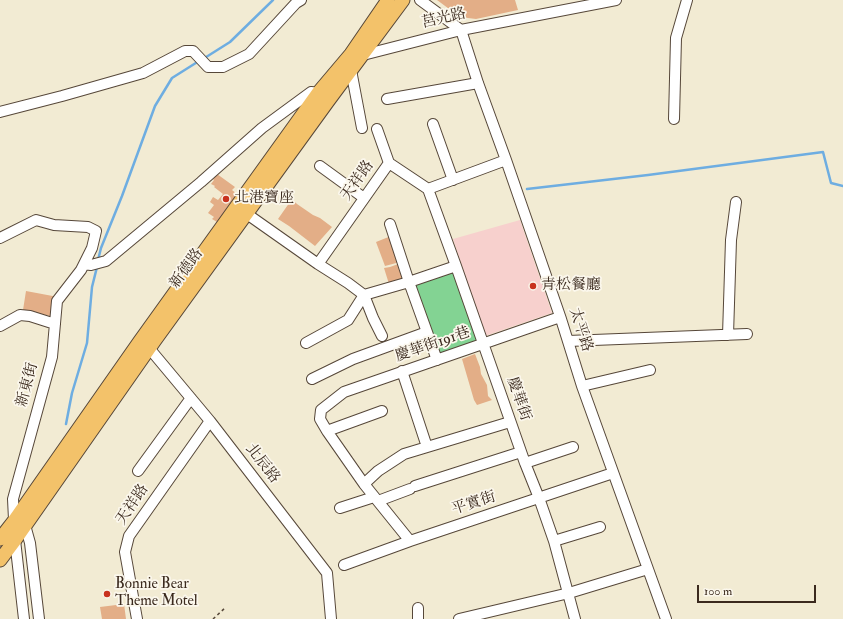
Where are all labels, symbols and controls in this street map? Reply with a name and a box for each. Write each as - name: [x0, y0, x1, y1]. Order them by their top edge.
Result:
- street label: 莒光路: [420, 5, 468, 33]
- street label: 天祥路: [338, 157, 378, 205]
- place label: 北港寶座: [234, 190, 294, 208]
- marker: 北港寶座: [221, 194, 231, 204]
- street label: 新德路: [166, 246, 208, 292]
- place label: 青松餐廳: [541, 277, 601, 295]
- marker: 青松餐廳: [528, 281, 538, 291]
- street label: 太平路: [564, 306, 596, 354]
- street label: 慶華街191巷: [393, 324, 473, 366]
- street label: 新東街: [13, 361, 43, 409]
- street label: 慶華街: [502, 375, 534, 423]
- street label: 北辰路: [241, 441, 283, 487]
- street label: 天祥路: [113, 481, 153, 529]
- street label: 平實街: [450, 488, 498, 520]
- place label: Bonnie Bear Theme Motel: [115, 576, 198, 611]
- scale bar: [699, 577, 818, 603]
- text: 100 m: [704, 584, 732, 599]
- marker: Bonnie Bear Theme Motel: [102, 589, 112, 599]

